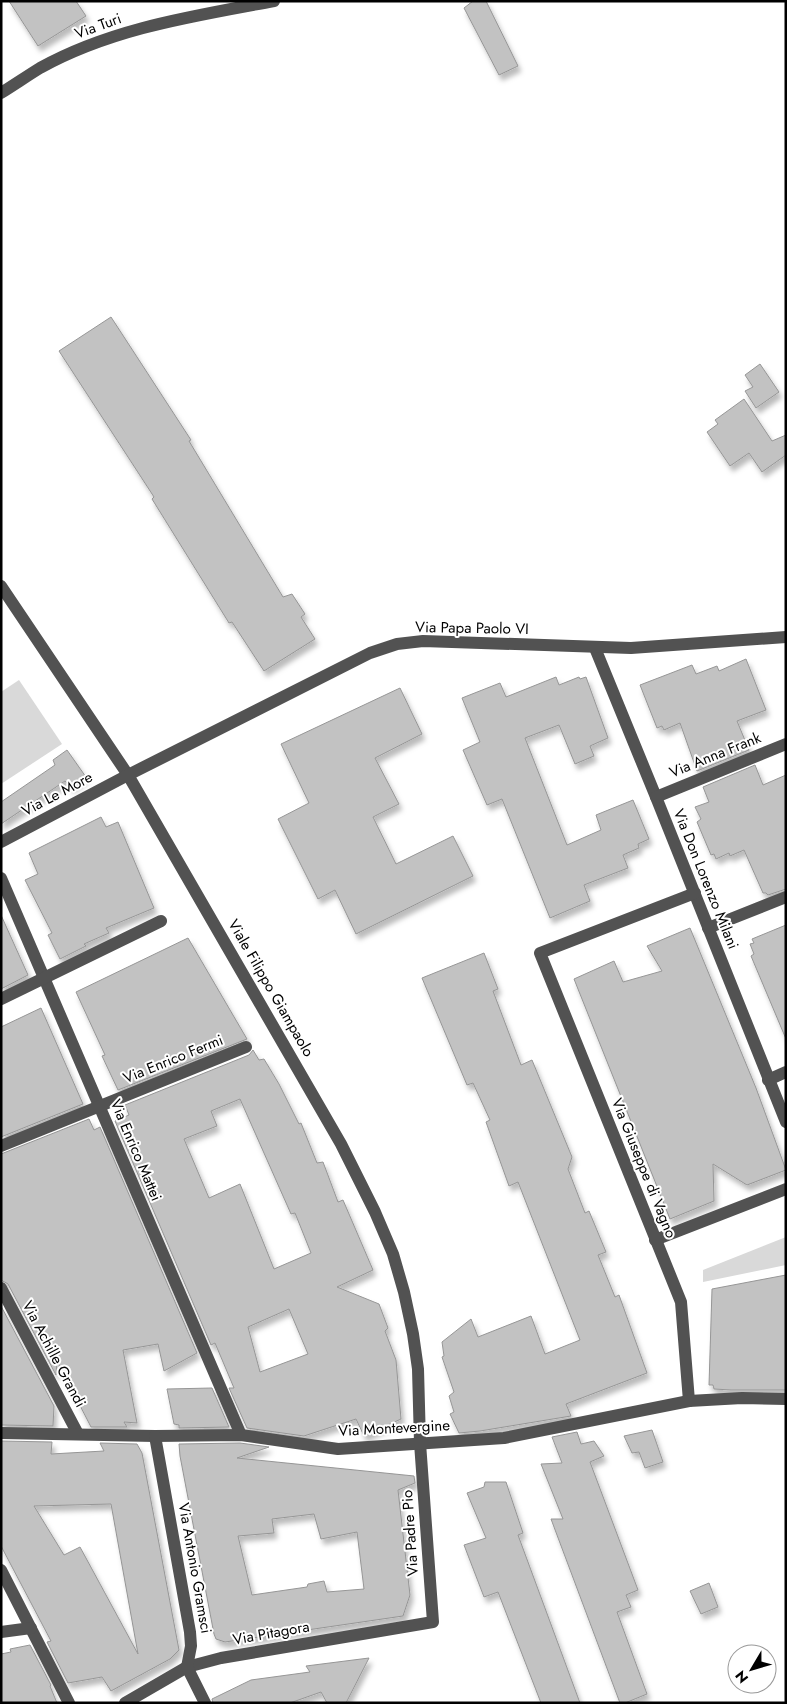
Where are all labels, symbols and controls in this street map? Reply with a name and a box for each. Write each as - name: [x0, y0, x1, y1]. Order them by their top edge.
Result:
- street label: Via Turi: [72, 7, 124, 45]
- street label: Via Papa Paolo VI: [415, 616, 529, 640]
- street label: Via Anna Frank: [666, 726, 764, 783]
- street label: Via Le More: [18, 766, 97, 822]
- street label: Via Don Lorenzo Milani: [668, 806, 744, 952]
- street label: Viale Filippo Giampaolo: [223, 915, 319, 1061]
- street label: Via Enrico Fermi: [120, 1029, 226, 1089]
- street label: Via Giuseppe di Vagno: [606, 1095, 682, 1241]
- street label: Via Enrico Mattei: [105, 1096, 167, 1204]
- street label: Via Achille Grandi: [17, 1297, 91, 1411]
- street label: Via Montevergine: [338, 1414, 451, 1442]
- street label: Via Padre Pio: [396, 1489, 424, 1577]
- street label: Via Antonio Gramsci: [173, 1501, 217, 1635]
- street label: Via Pitagora: [231, 1615, 311, 1651]
- north arrow: [727, 1644, 777, 1694]
- text: N: [730, 1666, 753, 1688]

